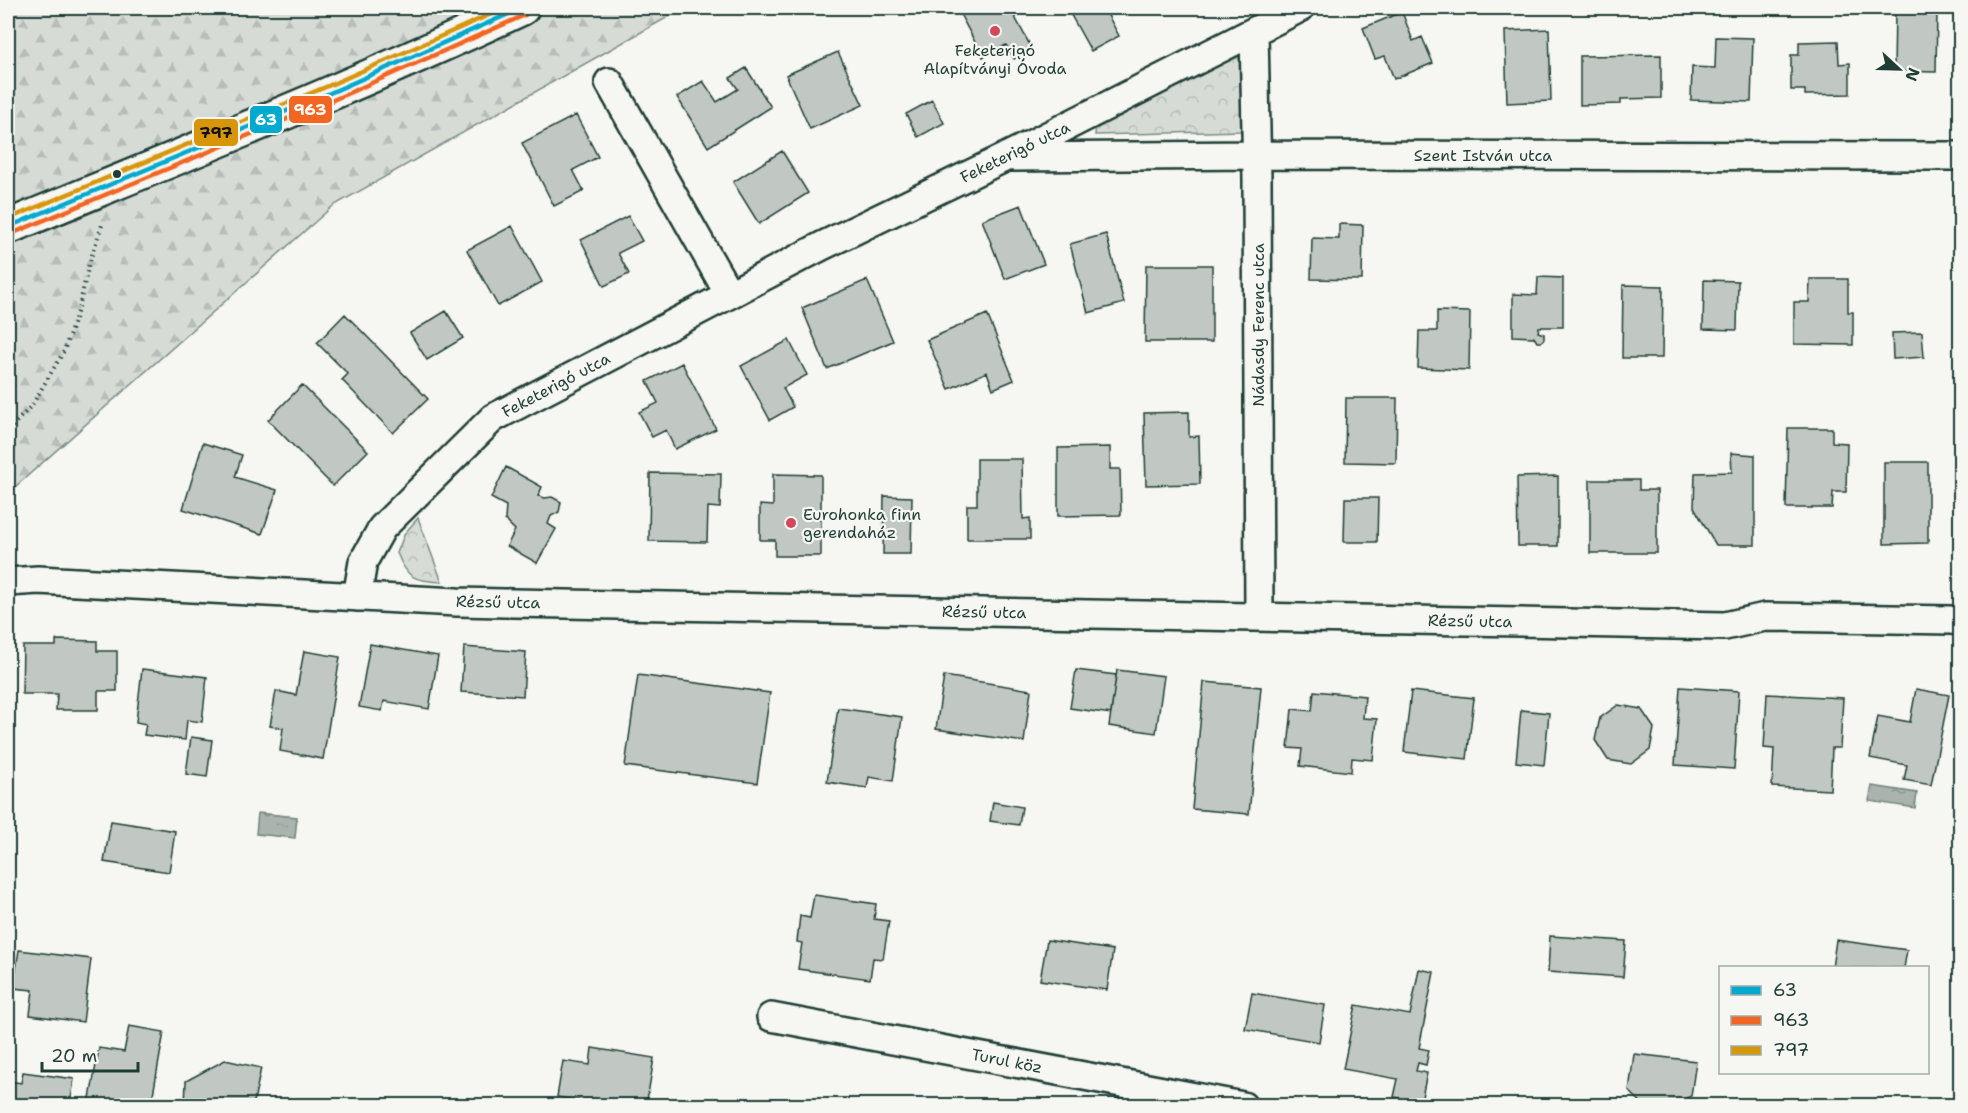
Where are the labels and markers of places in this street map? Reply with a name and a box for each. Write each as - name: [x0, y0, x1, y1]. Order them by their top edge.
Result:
- marker: Feketerigó Alapítványi Óvoda: [988, 24, 1002, 38]
- place label: Feketerigó Alapítványi Óvoda: [923, 40, 1067, 79]
- unlabelled marker: [111, 168, 123, 180]
- place label: Eurohonka finn gerendaház: [803, 504, 921, 543]
- marker: Eurohonka finn gerendaház: [784, 516, 798, 530]

